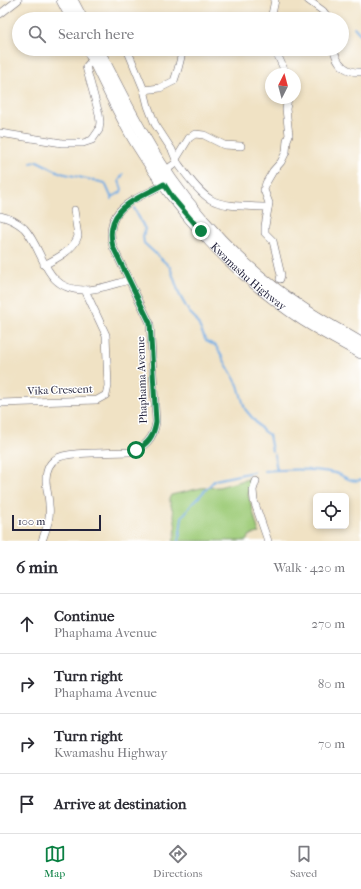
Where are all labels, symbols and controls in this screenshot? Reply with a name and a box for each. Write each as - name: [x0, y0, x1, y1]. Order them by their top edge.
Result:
- search box: [12, 12, 349, 56]
- icon: search: [26, 23, 48, 45]
- text: Search here: [58, 25, 134, 43]
- north arrow: [265, 68, 301, 104]
- route end: [192, 222, 210, 240]
- street label: Kwamashu Highway: [208, 240, 290, 313]
- street label: Phaphama Avenue: [134, 336, 150, 424]
- street label: Vika Crescent: [26, 382, 93, 398]
- route start: [127, 441, 145, 459]
- map controls: [313, 493, 349, 529]
- button: locate: [313, 493, 349, 529]
- scale bar: [12, 513, 101, 532]
- text: 100 m: [18, 515, 46, 528]
- text: 6 min: [16, 557, 58, 577]
- text: Walk · 420 m: [273, 560, 345, 575]
- text: Continue: [54, 607, 114, 625]
- icon: ahead: [16, 613, 38, 635]
- text: 270 m: [311, 616, 345, 631]
- text: Phaphama Avenue: [54, 625, 157, 640]
- text: Turn right: [54, 667, 123, 685]
- icon: right: [16, 673, 38, 695]
- text: 80 m: [318, 676, 345, 691]
- text: Phaphama Avenue: [54, 685, 157, 700]
- text: Turn right: [54, 727, 123, 745]
- icon: right: [16, 733, 38, 755]
- text: 70 m: [318, 736, 345, 751]
- text: Kwamashu Highway: [54, 745, 167, 760]
- icon: arrive: [16, 793, 38, 815]
- text: Arrive at destination: [54, 795, 186, 813]
- tab: Map: [44, 843, 66, 880]
- tab: Directions: [153, 843, 203, 880]
- tab: Saved: [290, 843, 317, 880]

